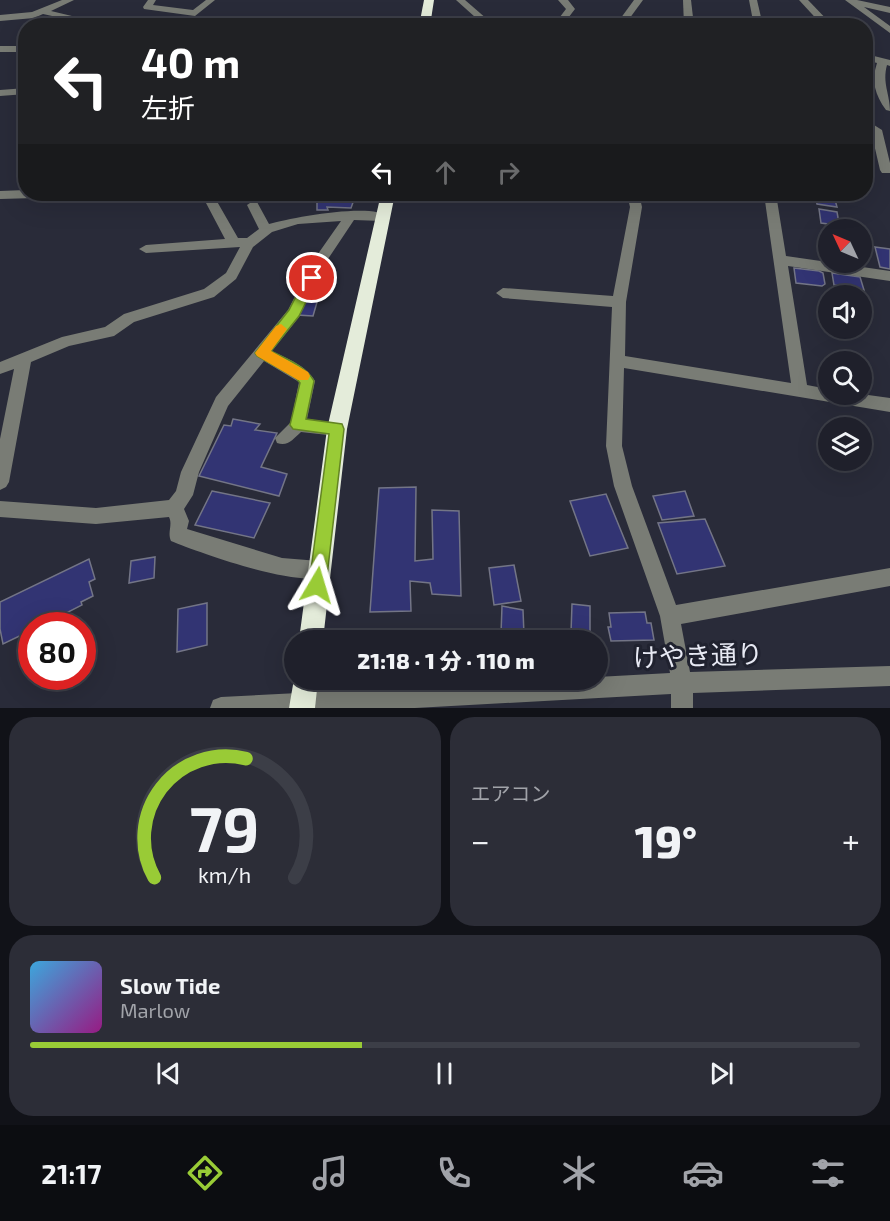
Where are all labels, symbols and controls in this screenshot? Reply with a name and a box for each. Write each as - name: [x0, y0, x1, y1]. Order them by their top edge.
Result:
- text: 40 m: [141, 36, 240, 86]
- icon: left: [42, 42, 120, 120]
- text: 左折: [141, 91, 195, 123]
- icon: left: [366, 156, 399, 189]
- icon: ahead: [429, 156, 462, 189]
- icon: right: [492, 156, 525, 189]
- north arrow: [818, 219, 872, 273]
- map controls: [818, 219, 872, 471]
- pin: [286, 252, 337, 303]
- icon: arrive: [295, 261, 328, 294]
- button: sound: [818, 285, 872, 339]
- button: search: [818, 351, 872, 405]
- button: layers: [818, 417, 872, 471]
- position arrow: [285, 553, 349, 617]
- speed limit sign: 80: [18, 612, 96, 690]
- street label: けやき通り: [632, 637, 763, 672]
- text: 21:18 · 1 分 · 110 m: [357, 647, 535, 673]
- text: エアコン: [471, 781, 551, 805]
- text: 79: [190, 790, 260, 865]
- text: 19°: [635, 813, 697, 867]
- text: −: [471, 820, 490, 860]
- text: +: [842, 820, 860, 860]
- text: km/h: [198, 863, 251, 888]
- text: Slow Tide: [120, 972, 220, 998]
- text: Marlow: [120, 998, 190, 1022]
- icon: previous: [152, 1057, 185, 1090]
- icon: pause: [428, 1057, 461, 1090]
- icon: next: [705, 1057, 738, 1090]
- icon: directions: [184, 1152, 226, 1194]
- icon: music: [309, 1152, 351, 1194]
- icon: phone: [433, 1152, 475, 1194]
- icon: climate: [558, 1152, 600, 1194]
- icon: car: [682, 1152, 724, 1194]
- icon: filters: [807, 1152, 849, 1194]
- text: 21:17: [41, 1157, 101, 1189]

